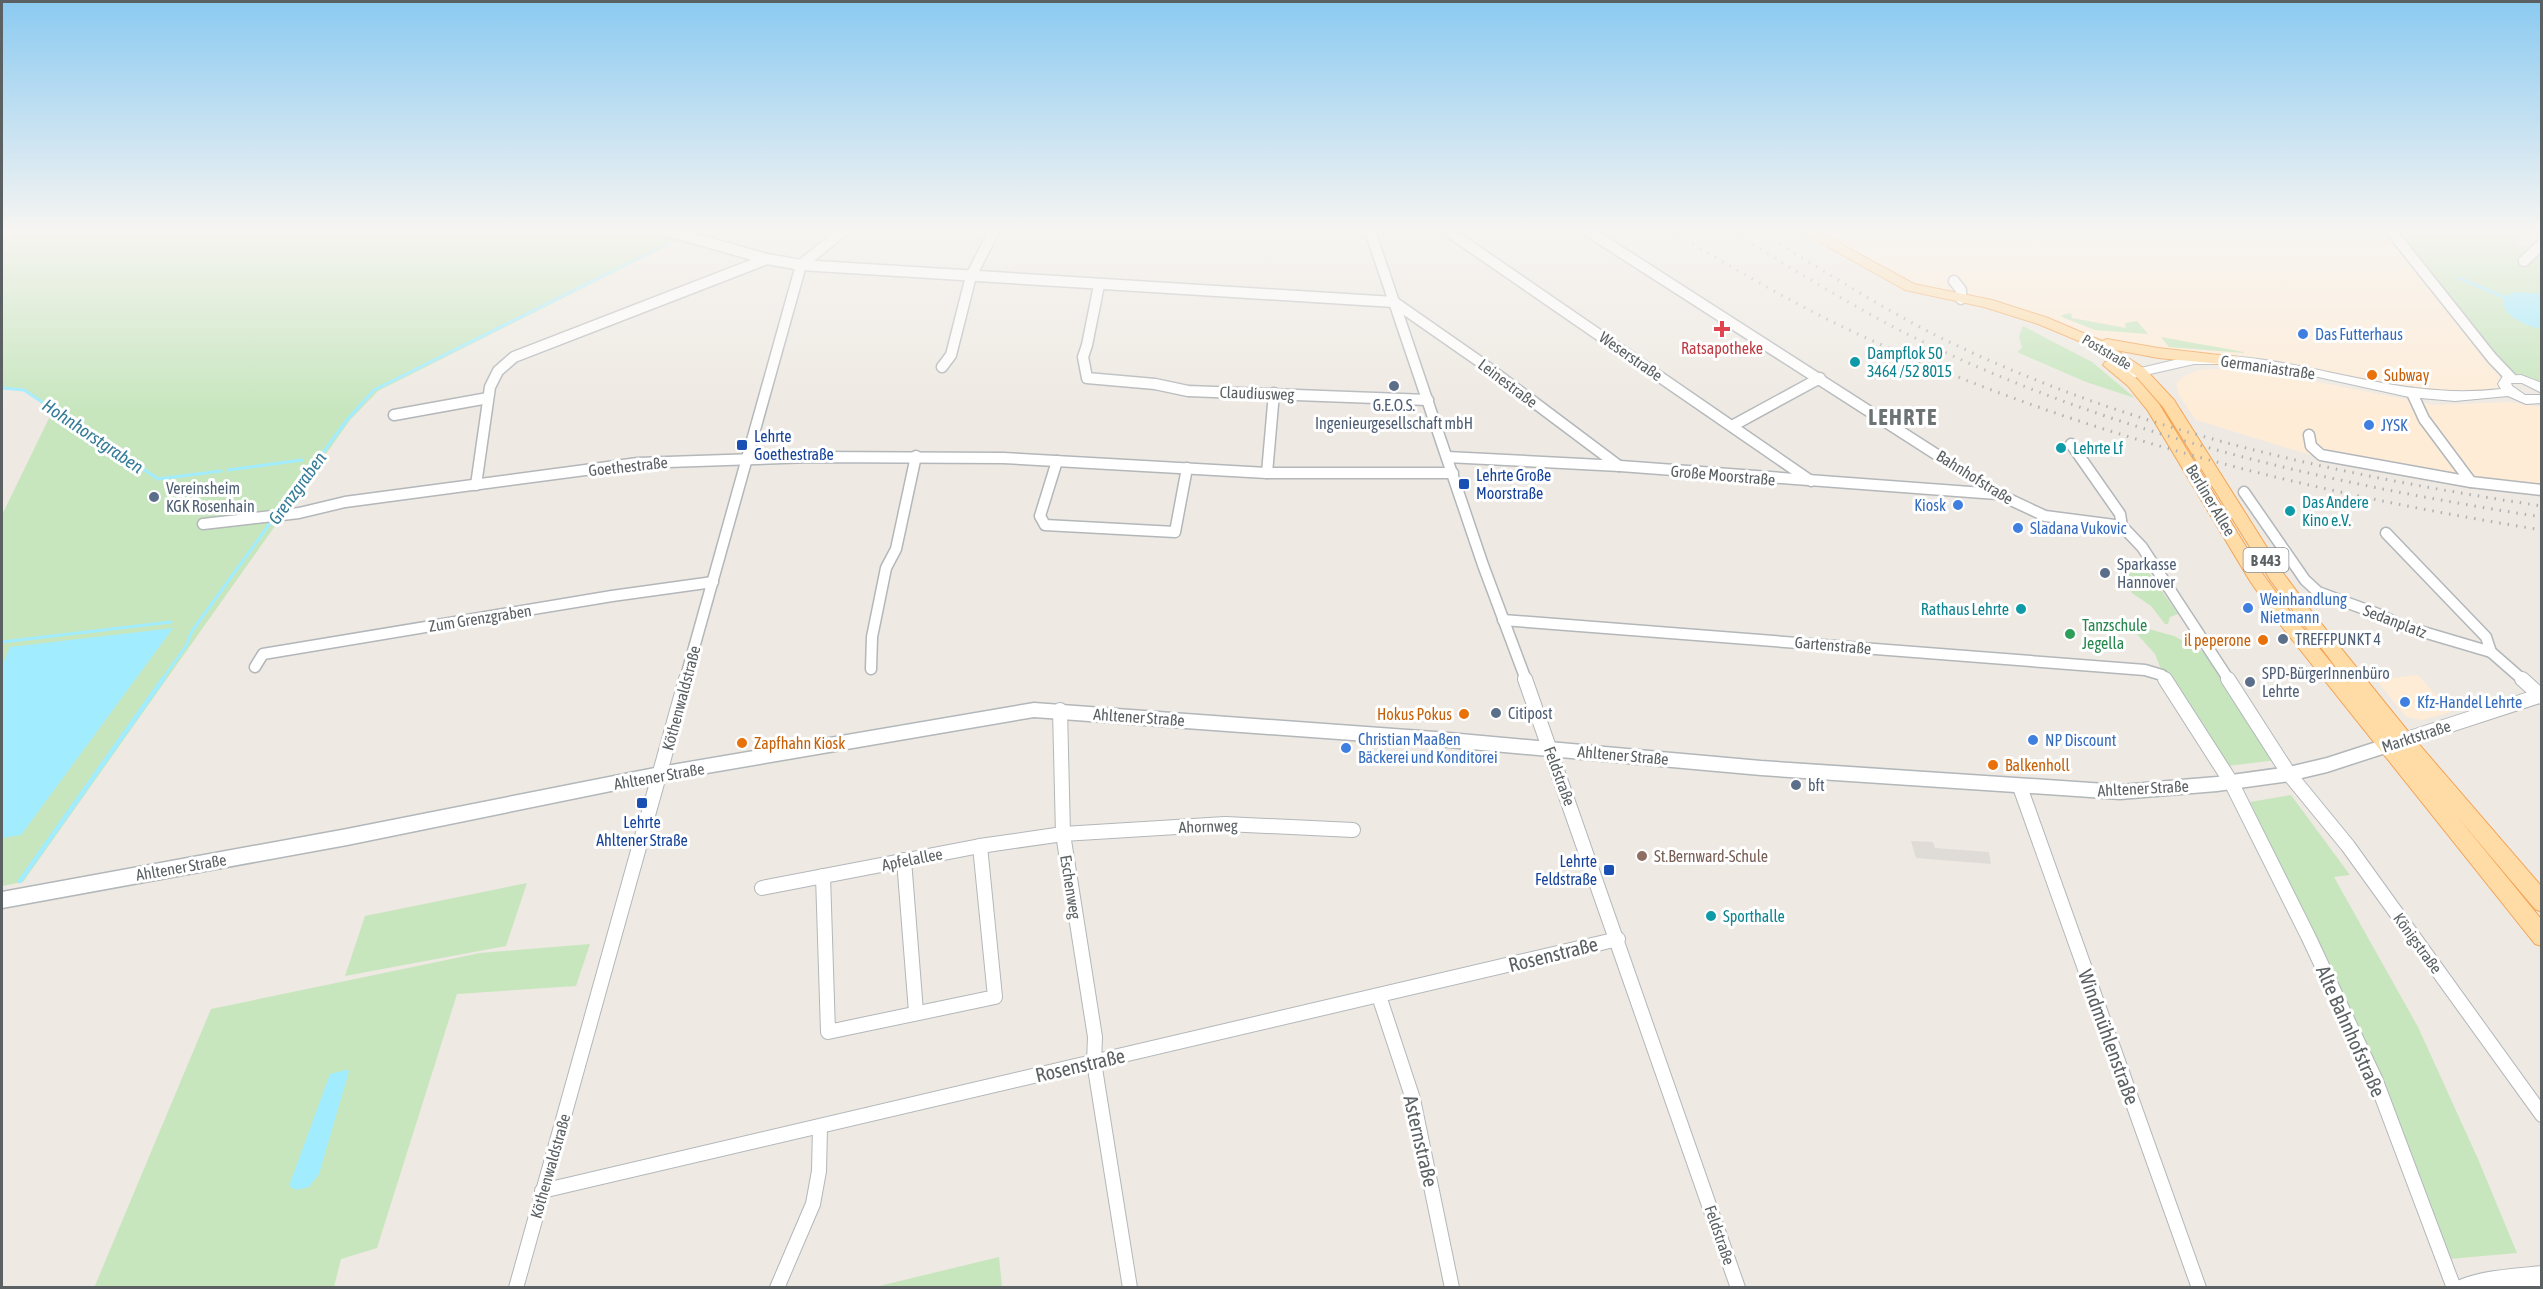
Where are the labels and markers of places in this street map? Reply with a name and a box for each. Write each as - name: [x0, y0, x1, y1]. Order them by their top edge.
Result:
- marker: Ratsapotheke: [1715, 322, 1729, 336]
- place label: Das Futterhaus: [2315, 325, 2403, 343]
- marker: Das Futterhaus: [2296, 327, 2310, 341]
- place label: Ratsapotheke: [1681, 339, 1763, 358]
- place label: Dampflok 50 3464 /52 8015: [1867, 344, 1952, 380]
- marker: Dampflok 50 3464 /52 8015: [1848, 355, 1862, 369]
- place label: Subway: [2384, 366, 2430, 385]
- marker: Subway: [2365, 368, 2379, 382]
- marker: G.E.O.S. Ingenieurgesellschaft mbH: [1387, 379, 1401, 393]
- place label: G.E.O.S. Ingenieurgesellschaft mbH: [1315, 396, 1473, 433]
- place label: JYSK: [2381, 416, 2408, 434]
- marker: JYSK: [2362, 418, 2376, 432]
- place label: Lehrte Goethestraße: [754, 427, 834, 463]
- marker: Lehrte Goethestraße: [735, 438, 749, 452]
- place label: Lehrte Lf: [2073, 439, 2124, 457]
- marker: Lehrte Lf: [2054, 441, 2068, 455]
- place label: Lehrte Große Moorstraße: [1476, 466, 1551, 502]
- marker: Lehrte Große Moorstraße: [1457, 477, 1471, 491]
- place label: Vereinsheim KGK Rosenhain: [166, 479, 255, 515]
- marker: Vereinsheim KGK Rosenhain: [147, 490, 161, 504]
- place label: Das Andere Kino e.V.: [2302, 493, 2369, 529]
- place label: Kiosk: [1914, 496, 1946, 514]
- marker: Kiosk: [1951, 498, 1965, 512]
- marker: Das Andere Kino e.V.: [2283, 504, 2297, 518]
- place label: Sladana Vukovic: [2030, 519, 2126, 537]
- marker: Sladana Vukovic: [2011, 521, 2025, 535]
- place label: Sparkasse Hannover: [2117, 555, 2177, 591]
- marker: Sparkasse Hannover: [2098, 566, 2112, 580]
- place label: Weinhandlung Nietmann: [2260, 590, 2347, 626]
- place label: Rathaus Lehrte: [1921, 600, 2009, 618]
- marker: Weinhandlung Nietmann: [2241, 601, 2255, 615]
- marker: Rathaus Lehrte: [2014, 602, 2028, 616]
- place label: Tanzschule Jegella: [2082, 616, 2147, 653]
- marker: Tanzschule Jegella: [2063, 627, 2077, 641]
- place label: TREFFPUNKT 4: [2295, 630, 2381, 648]
- place label: il peperone: [2184, 631, 2251, 650]
- marker: TREFFPUNKT 4: [2276, 632, 2290, 646]
- marker: il peperone: [2256, 633, 2270, 647]
- place label: SPD-BürgerInnenbüro Lehrte: [2262, 664, 2390, 700]
- marker: SPD-BürgerInnenbüro Lehrte: [2243, 675, 2257, 689]
- place label: Kfz-Handel Lehrte: [2417, 693, 2522, 711]
- marker: Kfz-Handel Lehrte: [2398, 695, 2412, 709]
- place label: Citipost: [1508, 704, 1553, 723]
- place label: Hokus Pokus: [1377, 705, 1452, 723]
- marker: Citipost: [1489, 706, 1503, 720]
- marker: Hokus Pokus: [1457, 707, 1471, 721]
- place label: Christian Maaßen Bäckerei und Konditorei: [1358, 730, 1498, 766]
- place label: NP Discount: [2045, 731, 2117, 749]
- marker: NP Discount: [2026, 733, 2040, 747]
- place label: Zapfhahn Kiosk: [754, 734, 845, 753]
- marker: Zapfhahn Kiosk: [735, 736, 749, 750]
- marker: Christian Maaßen Bäckerei und Konditorei: [1339, 741, 1353, 755]
- place label: Balkenholl: [2005, 756, 2071, 774]
- marker: Balkenholl: [1986, 758, 2000, 772]
- place label: bft: [1808, 776, 1825, 794]
- marker: bft: [1789, 778, 1803, 792]
- marker: Lehrte Ahltener Straße: [635, 796, 649, 810]
- place label: Lehrte Ahltener Straße: [596, 813, 688, 849]
- place label: St.Bernward-Schule: [1654, 847, 1768, 865]
- marker: St.Bernward-Schule: [1635, 849, 1649, 863]
- place label: Lehrte Feldstraße: [1535, 852, 1597, 888]
- marker: Lehrte Feldstraße: [1602, 863, 1616, 877]
- place label: Sporthalle: [1723, 907, 1785, 926]
- marker: Sporthalle: [1704, 909, 1718, 923]

